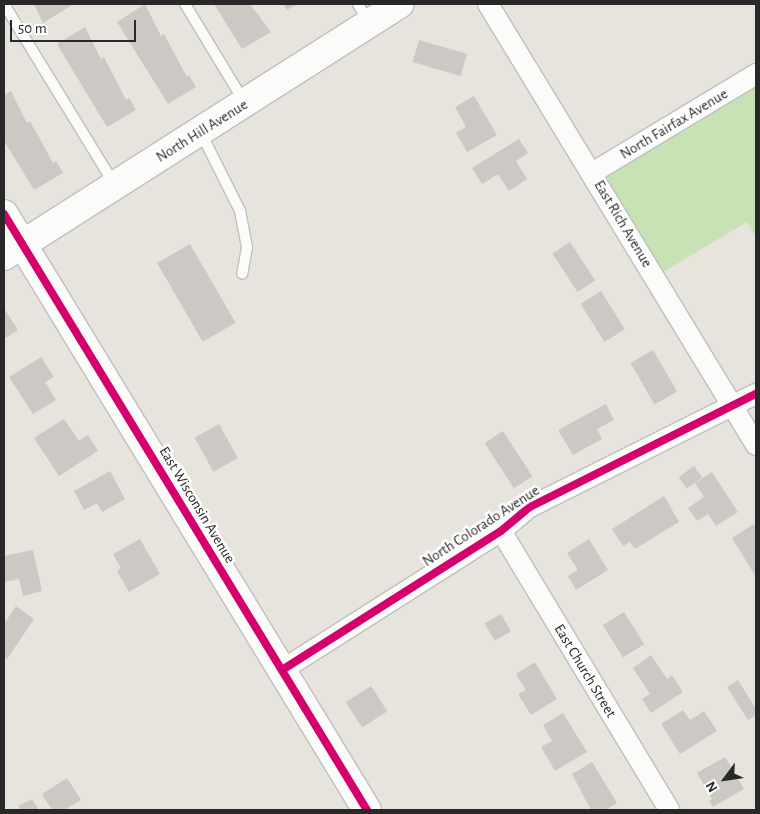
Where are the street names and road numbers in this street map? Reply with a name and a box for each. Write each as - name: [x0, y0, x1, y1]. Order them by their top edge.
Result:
- street label: North Fairfax Avenue: [617, 85, 731, 163]
- street label: North Hill Avenue: [153, 96, 251, 166]
- street label: East Rich Avenue: [590, 177, 656, 271]
- street label: East Wisconsin Avenue: [155, 443, 239, 567]
- street label: North Colorado Avenue: [419, 481, 543, 571]
- street label: East Church Street: [550, 621, 620, 721]

